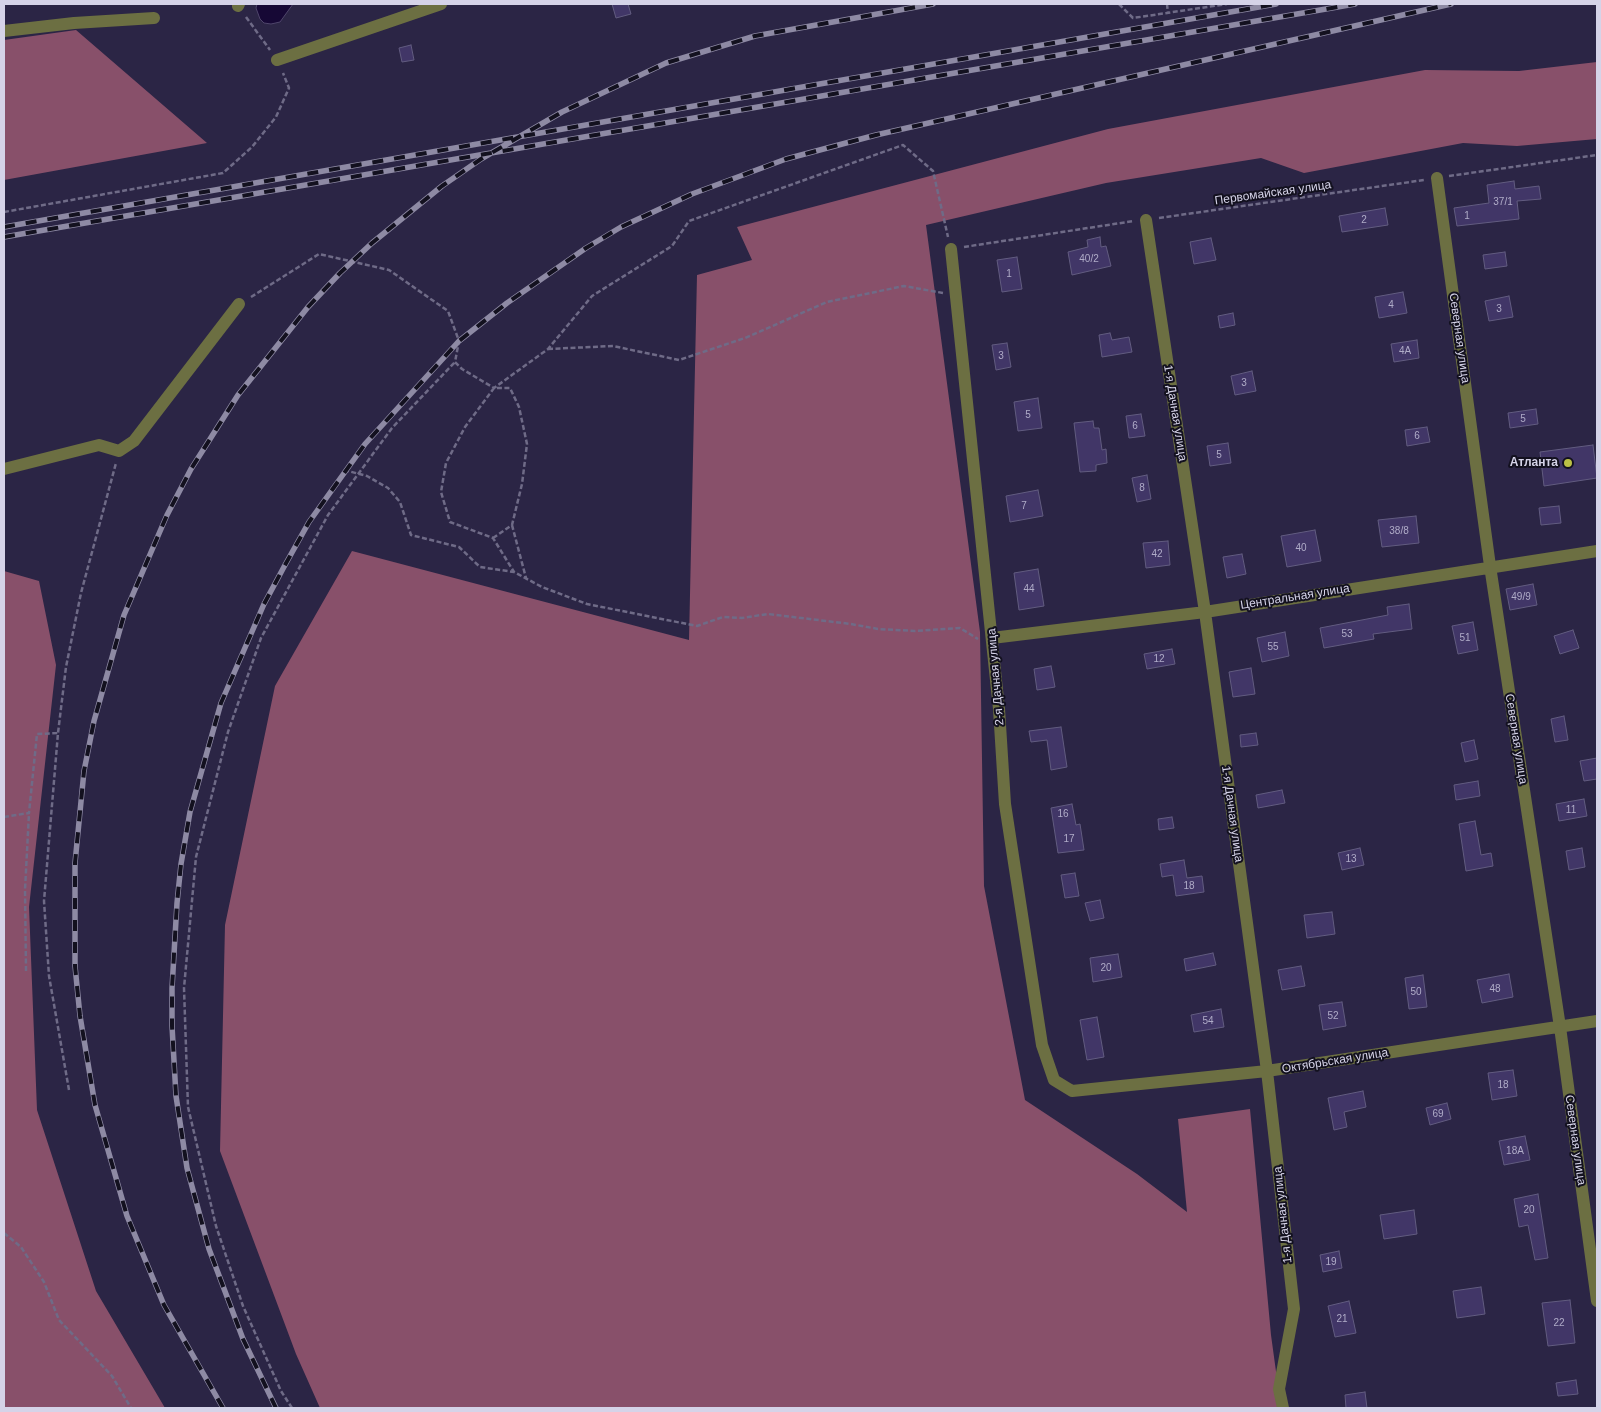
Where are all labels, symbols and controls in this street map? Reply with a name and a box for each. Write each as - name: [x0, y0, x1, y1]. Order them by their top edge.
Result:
- street label: Первомайская улица: [1214, 178, 1332, 208]
- house number: 37/1: [1493, 196, 1513, 208]
- house number: 1: [1464, 210, 1470, 222]
- house number: 2: [1361, 214, 1367, 226]
- house number: 40/2: [1079, 253, 1099, 265]
- house number: 1: [1006, 268, 1012, 280]
- street label: Северная улица: [1446, 292, 1472, 384]
- house number: 4: [1388, 299, 1394, 311]
- house number: 3: [1496, 303, 1502, 315]
- house number: 4А: [1399, 345, 1411, 357]
- house number: 3: [998, 350, 1004, 362]
- street label: 1-я Дачная улица: [1160, 364, 1190, 462]
- house number: 3: [1241, 377, 1247, 389]
- house number: 5: [1025, 409, 1031, 421]
- house number: 5: [1520, 413, 1526, 425]
- house number: 6: [1132, 420, 1138, 432]
- house number: 6: [1414, 430, 1420, 442]
- house number: 5: [1216, 449, 1222, 461]
- place label: Атланта: [1510, 456, 1558, 470]
- marker: Атланта: [1562, 457, 1574, 469]
- house number: 8: [1139, 482, 1145, 494]
- house number: 7: [1021, 500, 1027, 512]
- house number: 38/8: [1389, 525, 1409, 537]
- house number: 40: [1295, 542, 1307, 554]
- house number: 42: [1151, 548, 1163, 560]
- street label: Центральная улица: [1239, 581, 1351, 613]
- house number: 44: [1023, 583, 1035, 595]
- house number: 49/9: [1511, 591, 1531, 603]
- street label: 2-я Дачная улица: [985, 628, 1007, 726]
- house number: 53: [1341, 628, 1353, 640]
- house number: 51: [1459, 632, 1471, 644]
- house number: 55: [1267, 641, 1279, 653]
- house number: 12: [1153, 653, 1165, 665]
- street label: Северная улица: [1502, 693, 1530, 785]
- street label: 1-я Дачная улица: [1218, 765, 1246, 863]
- house number: 11: [1566, 804, 1576, 816]
- house number: 16: [1057, 808, 1069, 820]
- house number: 17: [1063, 833, 1075, 845]
- house number: 13: [1345, 853, 1357, 865]
- house number: 18: [1183, 880, 1195, 892]
- house number: 20: [1100, 962, 1112, 974]
- house number: 48: [1489, 983, 1501, 995]
- house number: 50: [1410, 986, 1422, 998]
- house number: 52: [1327, 1010, 1339, 1022]
- house number: 54: [1202, 1015, 1214, 1027]
- street label: Октябрьская улица: [1281, 1045, 1389, 1077]
- house number: 18: [1497, 1079, 1509, 1091]
- street label: Северная улица: [1562, 1094, 1588, 1186]
- house number: 69: [1432, 1108, 1444, 1120]
- house number: 18А: [1506, 1145, 1524, 1157]
- street label: 1-я Дачная улица: [1271, 1166, 1295, 1264]
- house number: 20: [1523, 1204, 1535, 1216]
- house number: 19: [1325, 1256, 1337, 1268]
- house number: 21: [1336, 1313, 1348, 1325]
- house number: 22: [1553, 1317, 1565, 1329]

